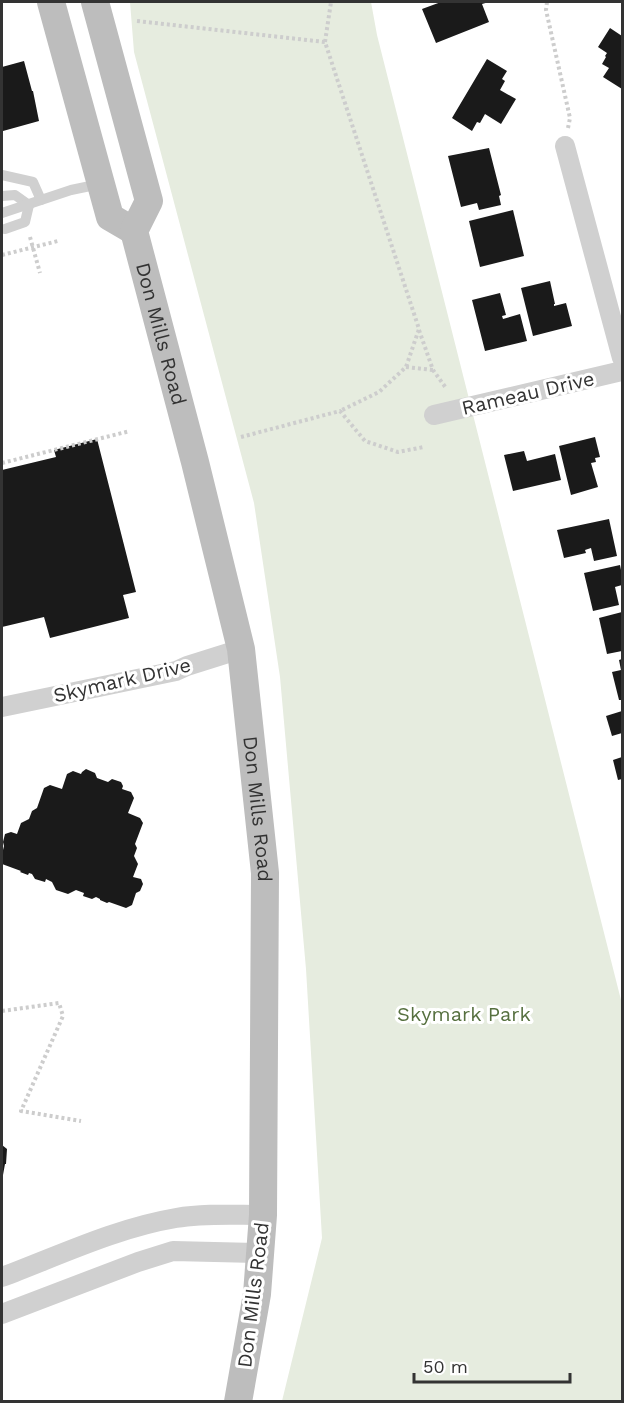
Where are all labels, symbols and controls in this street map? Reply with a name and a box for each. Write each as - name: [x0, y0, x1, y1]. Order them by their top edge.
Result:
- street label: Don Mills Road: [131, 260, 191, 408]
- street label: Rameau Drive: [459, 366, 597, 420]
- street label: Skymark Drive: [51, 653, 193, 707]
- street label: Don Mills Road: [238, 735, 277, 882]
- park label: Skymark Park: [397, 1002, 531, 1026]
- street label: Don Mills Road: [232, 1221, 274, 1369]
- scale bar: [414, 1346, 570, 1384]
- text: 50 m: [423, 1356, 468, 1377]

